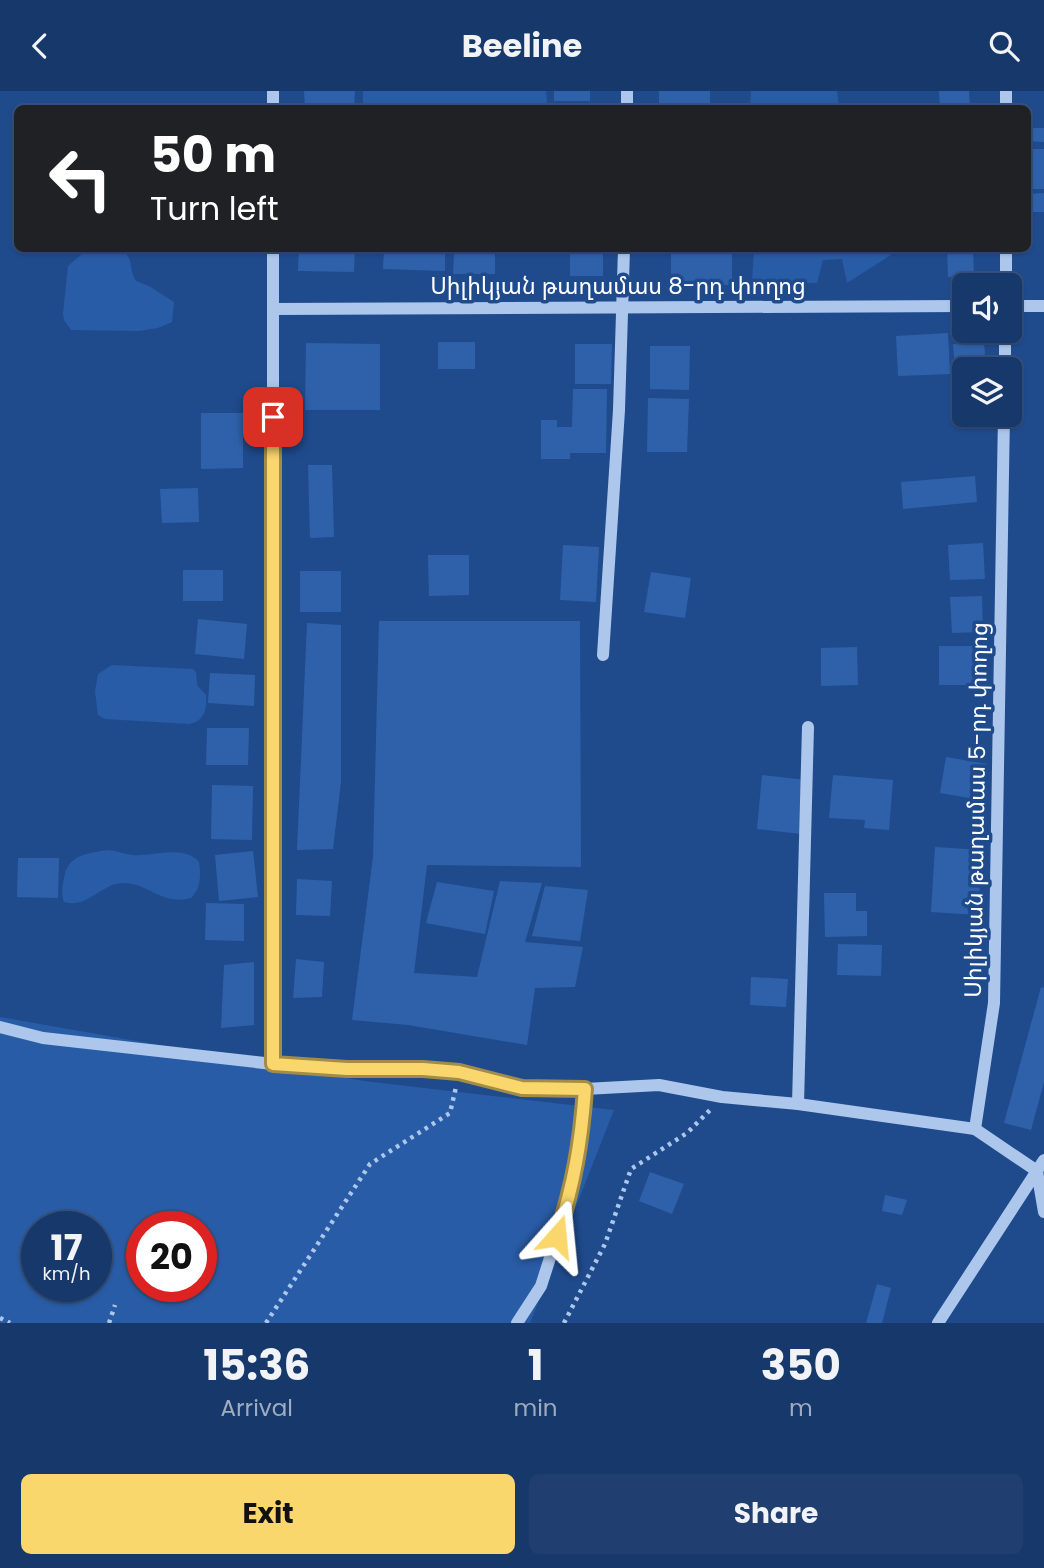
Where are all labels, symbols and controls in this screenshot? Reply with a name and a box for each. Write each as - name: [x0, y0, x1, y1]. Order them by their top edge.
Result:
- text: Beeline: [462, 23, 582, 68]
- icon: back: [21, 27, 59, 65]
- icon: search: [985, 27, 1023, 65]
- text: 50 m: [150, 121, 276, 189]
- icon: left: [35, 133, 126, 224]
- text: Turn left: [150, 186, 279, 231]
- street label: Սիլիկյան թաղամաս 8-րդ փողոց: [430, 270, 806, 302]
- map controls: [952, 273, 1022, 427]
- button: sound: [952, 273, 1022, 343]
- button: layers: [952, 357, 1022, 427]
- pin: [243, 387, 303, 447]
- icon: arrive: [254, 398, 292, 436]
- street label: Սիլիկյան թաղամաս 5-րդ փողոց: [957, 622, 995, 998]
- position arrow: [520, 1199, 594, 1273]
- speed limit sign: 20: [126, 1211, 217, 1302]
- text: 17: [51, 1223, 82, 1272]
- text: km/h: [43, 1261, 90, 1286]
- text: 15:36: [203, 1336, 310, 1395]
- text: 1: [528, 1336, 543, 1395]
- text: 350: [761, 1336, 841, 1395]
- text: Arrival: [221, 1392, 293, 1424]
- text: min: [514, 1392, 558, 1424]
- text: m: [789, 1392, 813, 1424]
- button: Exit: [21, 1474, 515, 1554]
- button: Share: [529, 1474, 1023, 1554]

